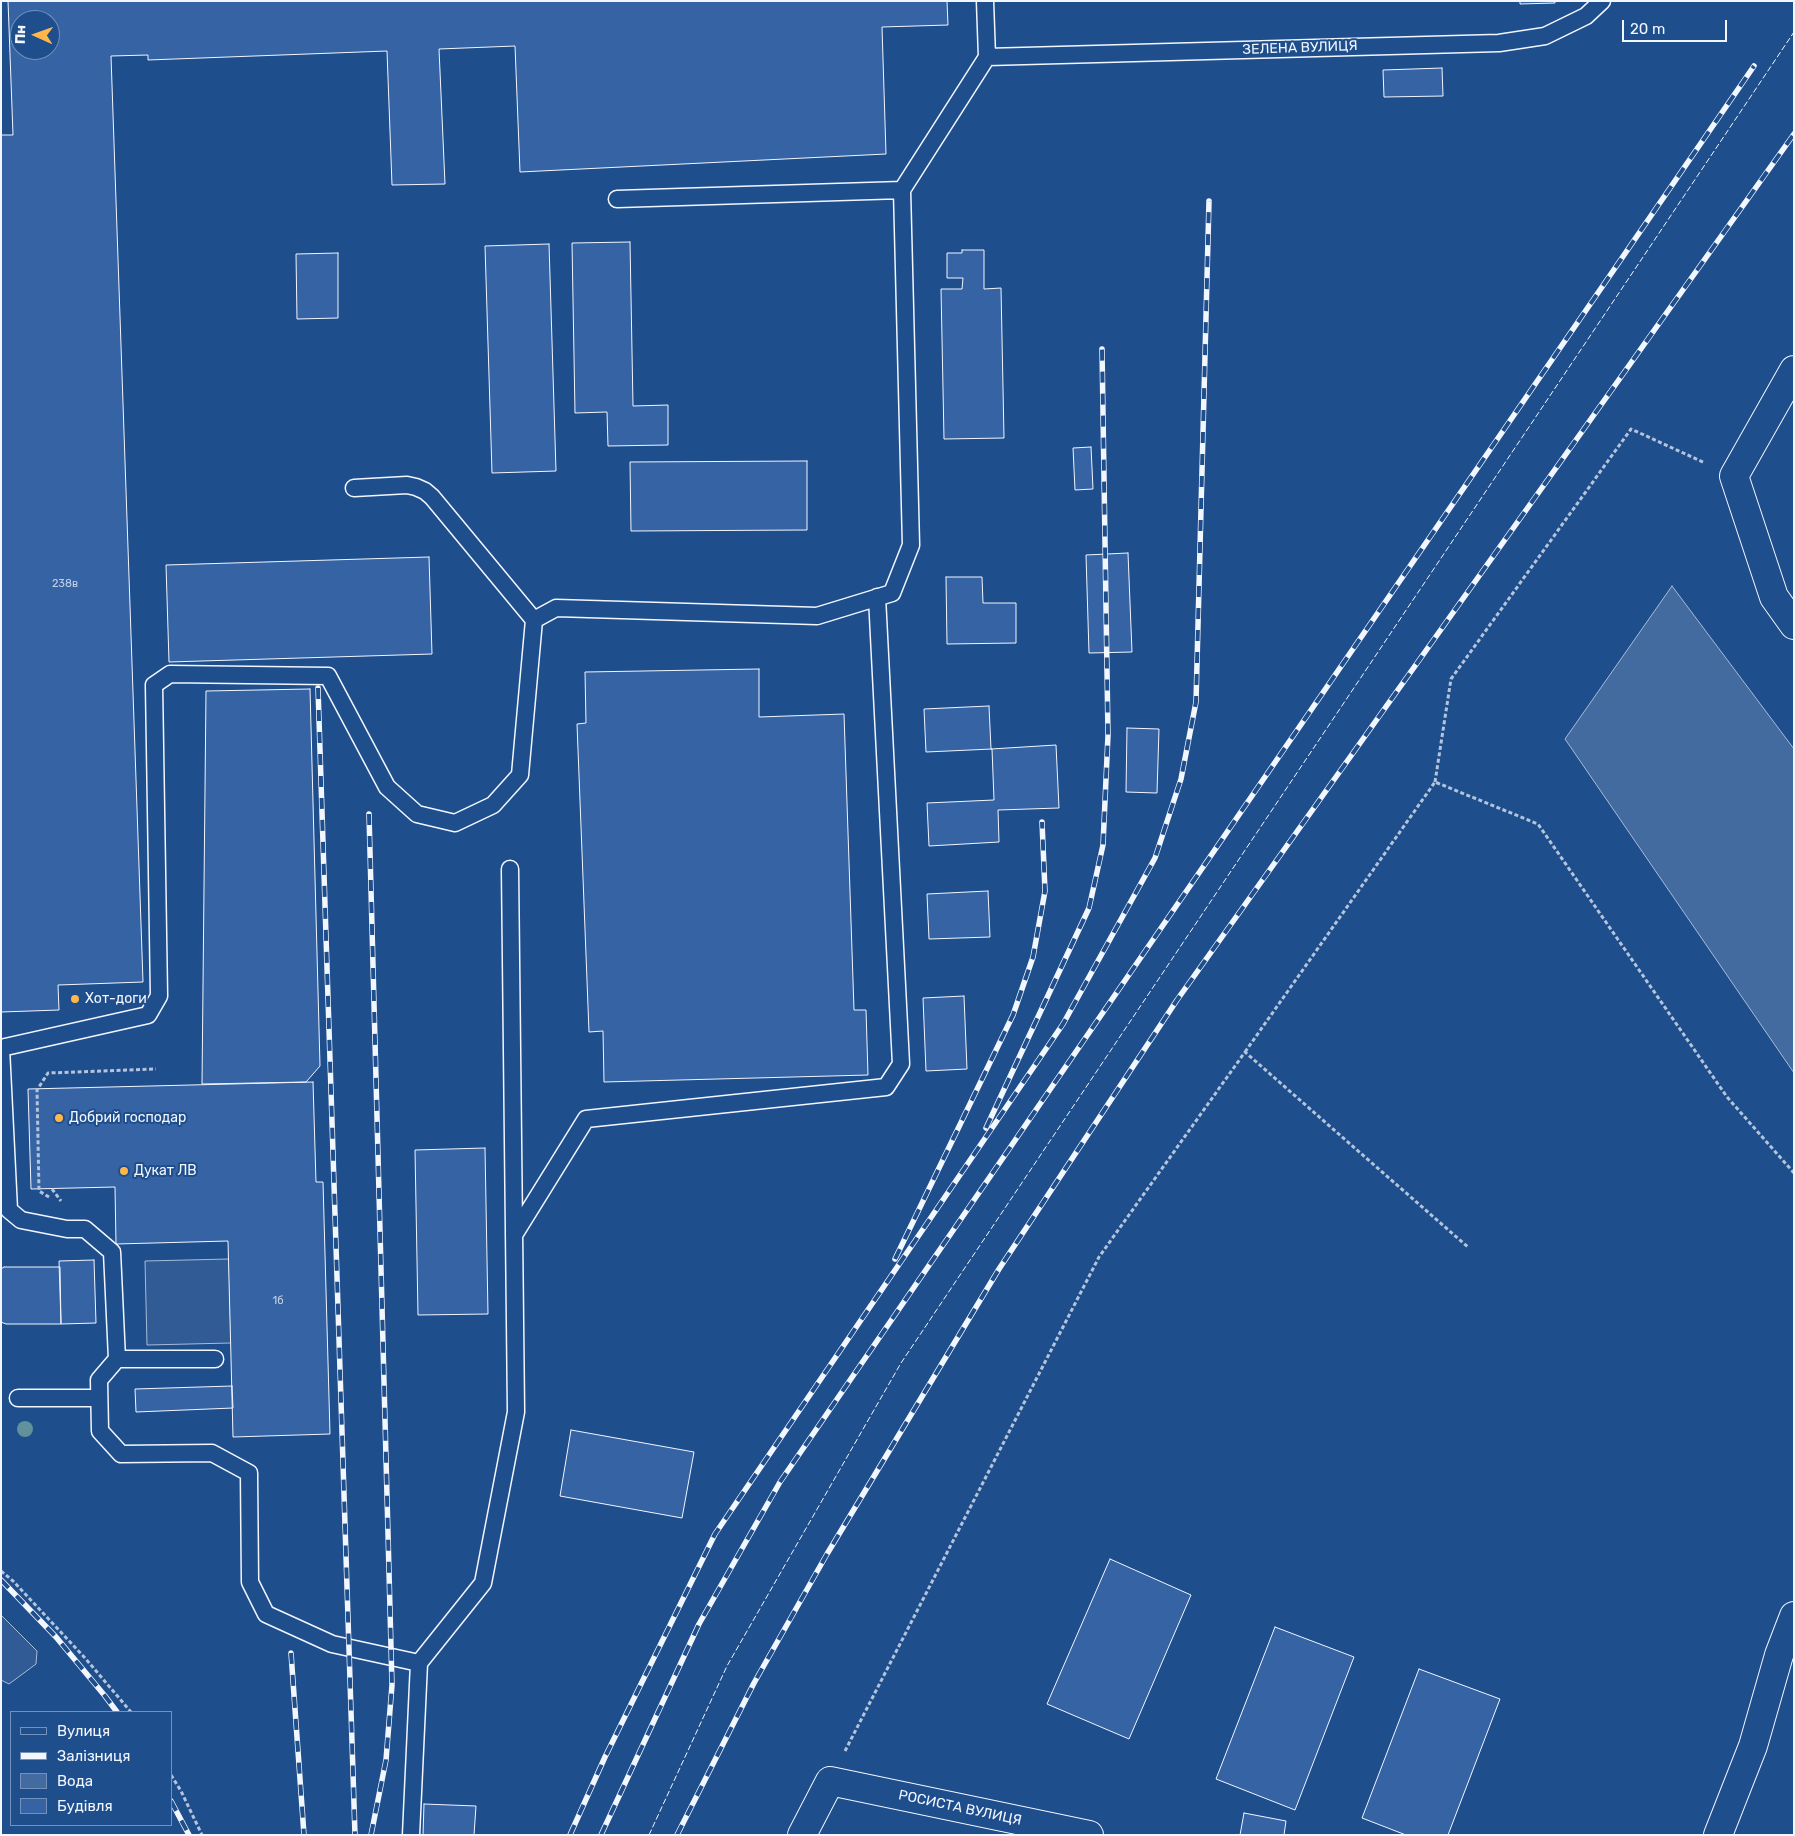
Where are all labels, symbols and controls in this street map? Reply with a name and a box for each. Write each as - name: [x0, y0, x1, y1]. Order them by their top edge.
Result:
- north arrow: [10, 10, 60, 60]
- scale bar: [1625, 10, 1730, 42]
- text: 20 m: [1630, 20, 1665, 38]
- text: Пн: [12, 25, 29, 44]
- street label: ЗЕЛЕНА ВУЛИЦЯ: [1242, 38, 1358, 58]
- house number: 238в: [52, 577, 78, 591]
- place label: Хот-доги: [85, 991, 147, 1007]
- marker: Хот-доги: [69, 993, 81, 1005]
- place label: Добрий господар: [69, 1110, 186, 1126]
- marker: Добрий господар: [53, 1112, 65, 1124]
- place label: Дукат ЛВ: [134, 1163, 197, 1179]
- marker: Дукат ЛВ: [118, 1165, 130, 1177]
- house number: 1б: [272, 1294, 284, 1308]
- legend: [10, 1711, 172, 1826]
- text: Вулиця: [57, 1722, 110, 1740]
- text: Залізниця: [57, 1747, 130, 1765]
- text: Вода: [57, 1772, 93, 1790]
- street label: РОСИСТА ВУЛИЦЯ: [897, 1787, 1023, 1829]
- text: Будівля: [57, 1797, 113, 1815]

